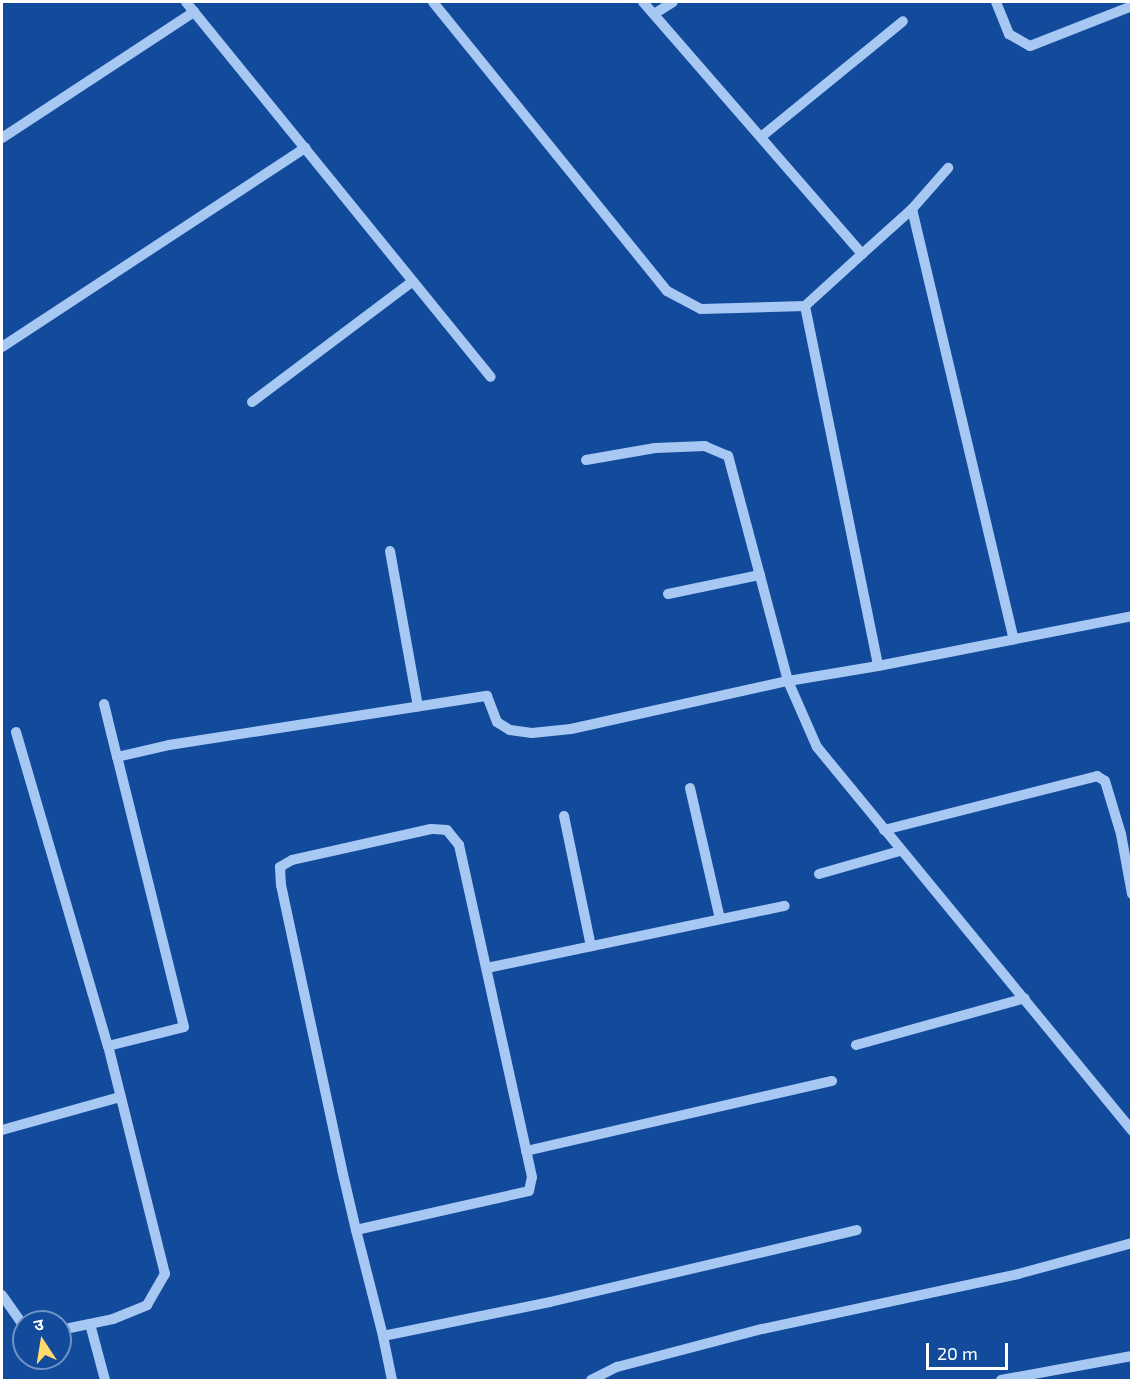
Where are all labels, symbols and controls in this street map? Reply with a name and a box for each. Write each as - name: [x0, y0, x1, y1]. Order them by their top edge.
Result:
- north arrow: [12, 1310, 72, 1370]
- text: उ: [32, 1314, 45, 1334]
- scale bar: [929, 1331, 1012, 1369]
- text: 20 m: [937, 1342, 978, 1364]

